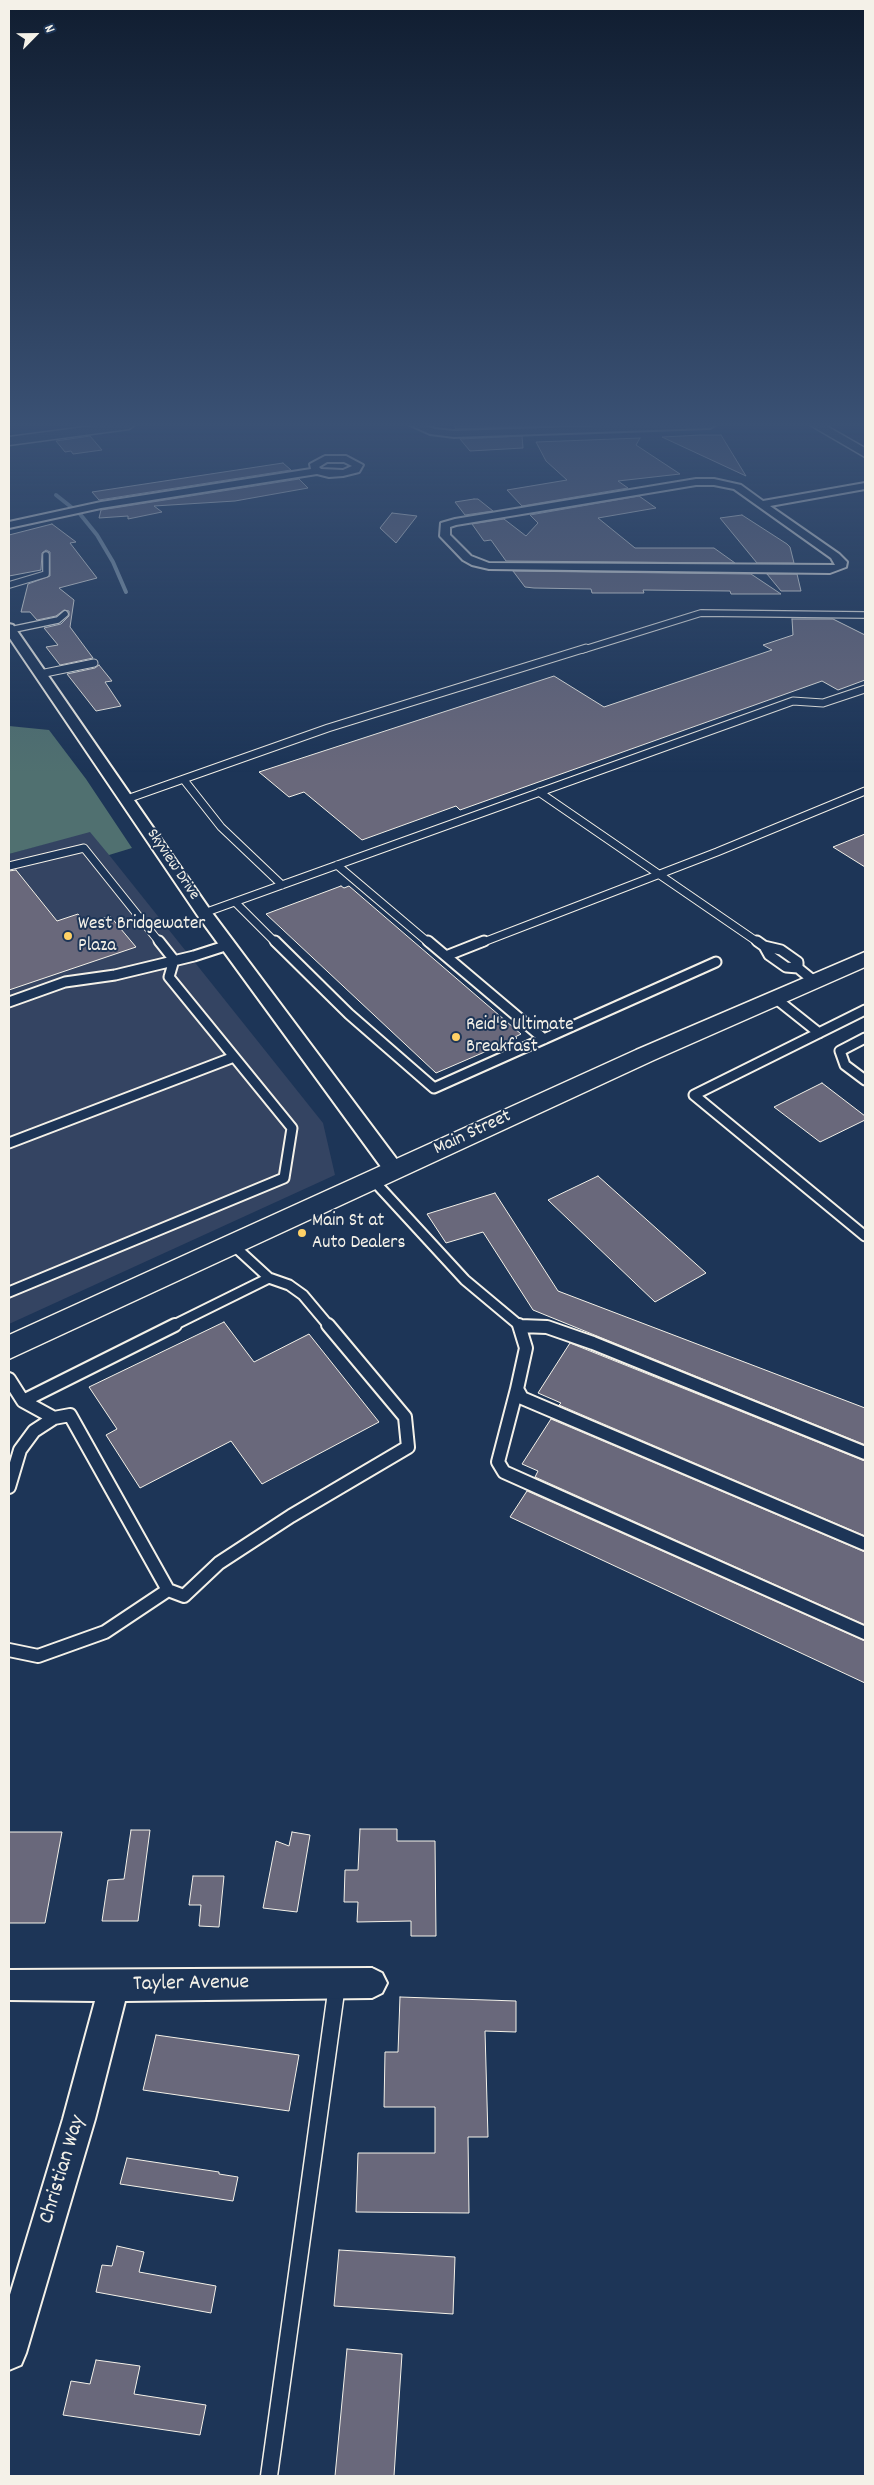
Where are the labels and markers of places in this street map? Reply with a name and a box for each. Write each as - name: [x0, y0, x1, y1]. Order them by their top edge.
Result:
- place label: West Bridgewater Plaza: [78, 914, 205, 958]
- marker: West Bridgewater Plaza: [62, 930, 74, 942]
- place label: Reid's Ultimate Breakfast: [466, 1015, 574, 1059]
- marker: Reid's Ultimate Breakfast: [450, 1031, 462, 1043]
- place label: Main St at Auto Dealers: [312, 1211, 405, 1255]
- marker: Main St at Auto Dealers: [296, 1227, 308, 1239]

